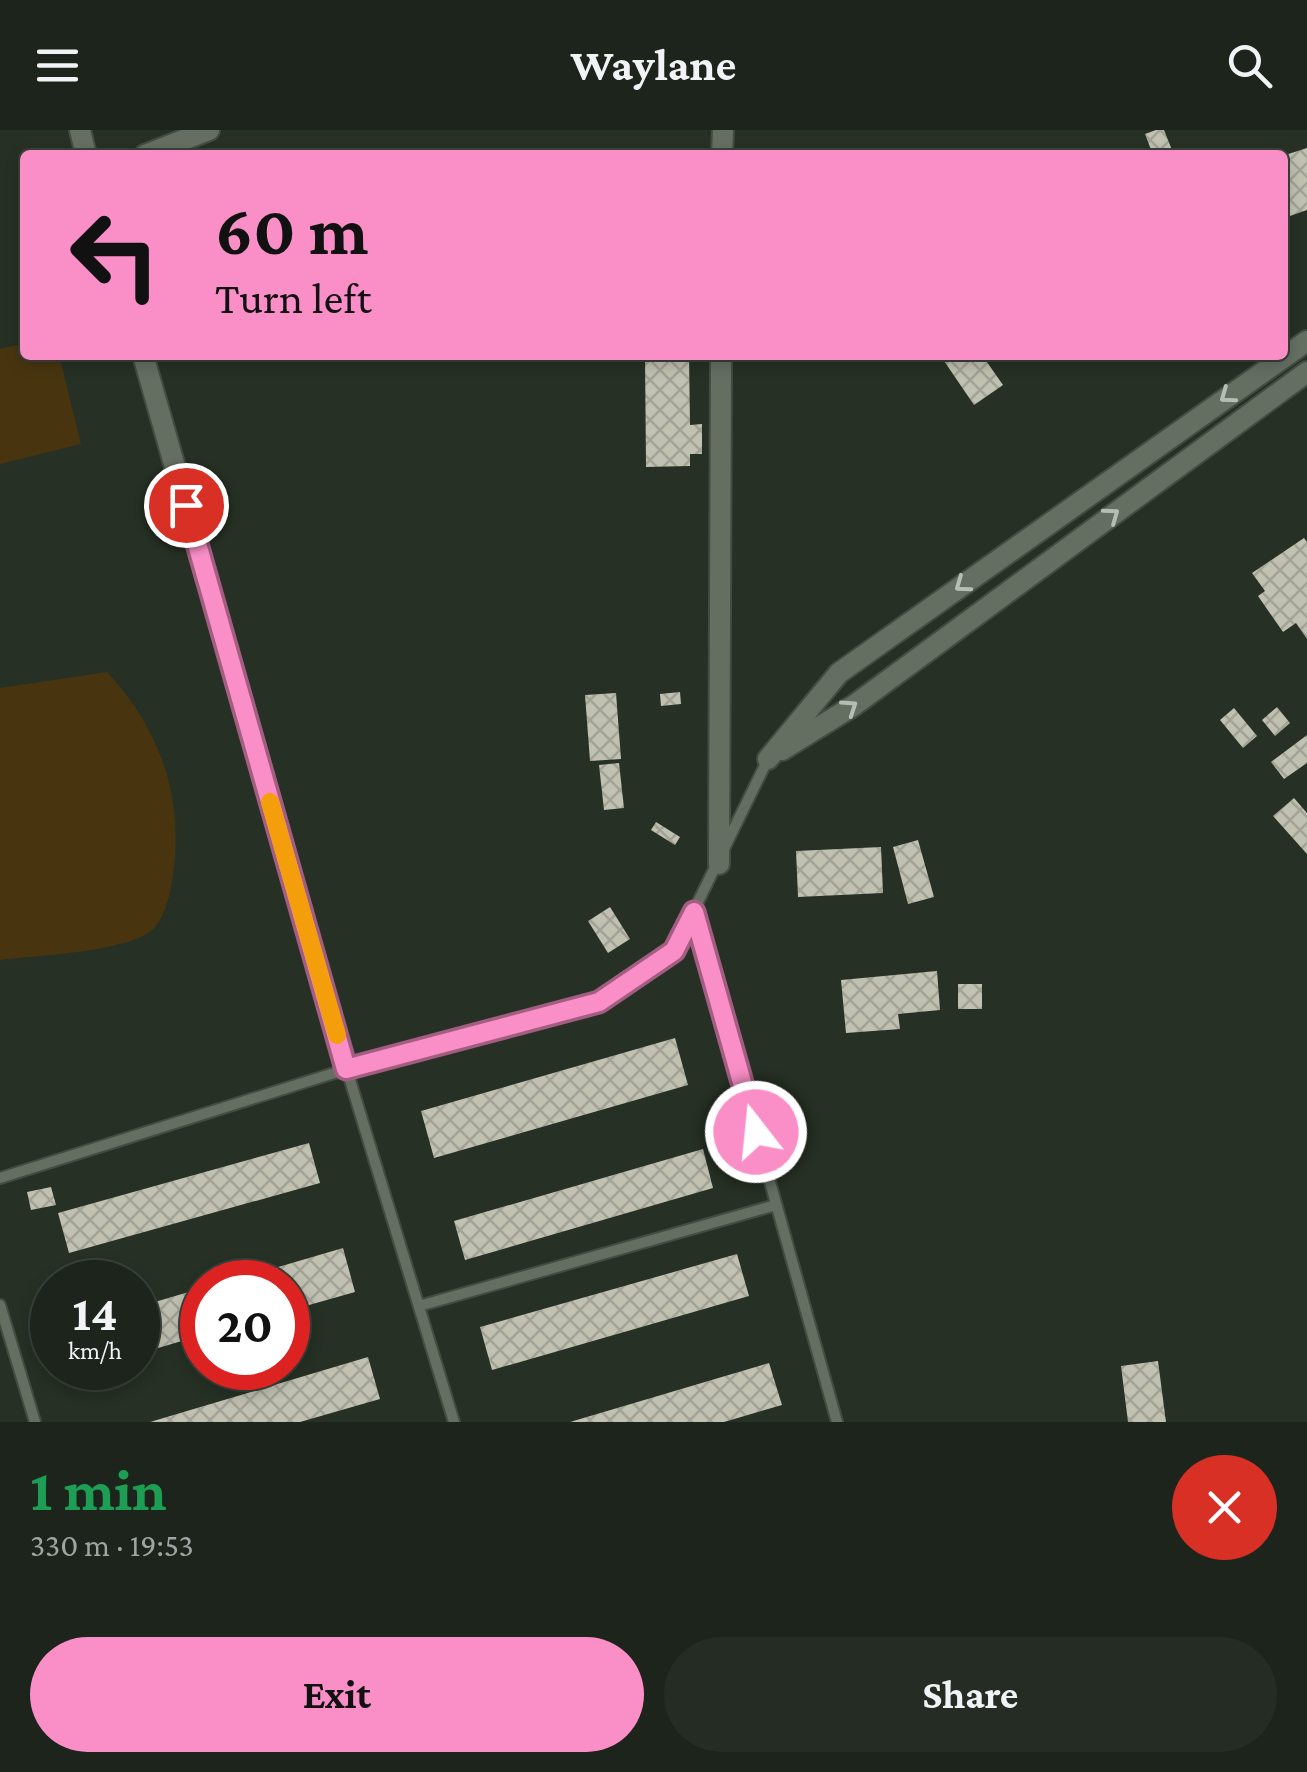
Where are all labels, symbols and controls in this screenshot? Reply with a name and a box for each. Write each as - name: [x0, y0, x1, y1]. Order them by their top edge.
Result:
- icon: menu: [30, 38, 85, 93]
- icon: search: [1222, 38, 1277, 93]
- text: Waylane: [570, 40, 737, 90]
- icon: left: [50, 190, 180, 320]
- text: 60 m: [215, 191, 368, 269]
- text: Turn left: [215, 273, 372, 323]
- one-way arrow: [1219, 384, 1238, 402]
- pin: [144, 463, 229, 548]
- icon: arrive: [159, 478, 214, 533]
- one-way arrow: [1101, 510, 1119, 527]
- one-way arrow: [955, 573, 974, 591]
- one-way arrow: [839, 701, 858, 719]
- position arrow: [704, 1080, 808, 1184]
- speed limit sign: 20: [180, 1260, 310, 1390]
- text: 14: [72, 1285, 118, 1341]
- text: km/h: [68, 1337, 122, 1364]
- button: close: [1172, 1455, 1277, 1560]
- text: 1 min: [30, 1456, 167, 1523]
- text: 330 m · 19:53: [30, 1527, 194, 1563]
- button: Exit: [30, 1637, 644, 1752]
- button: Share: [664, 1637, 1277, 1752]

